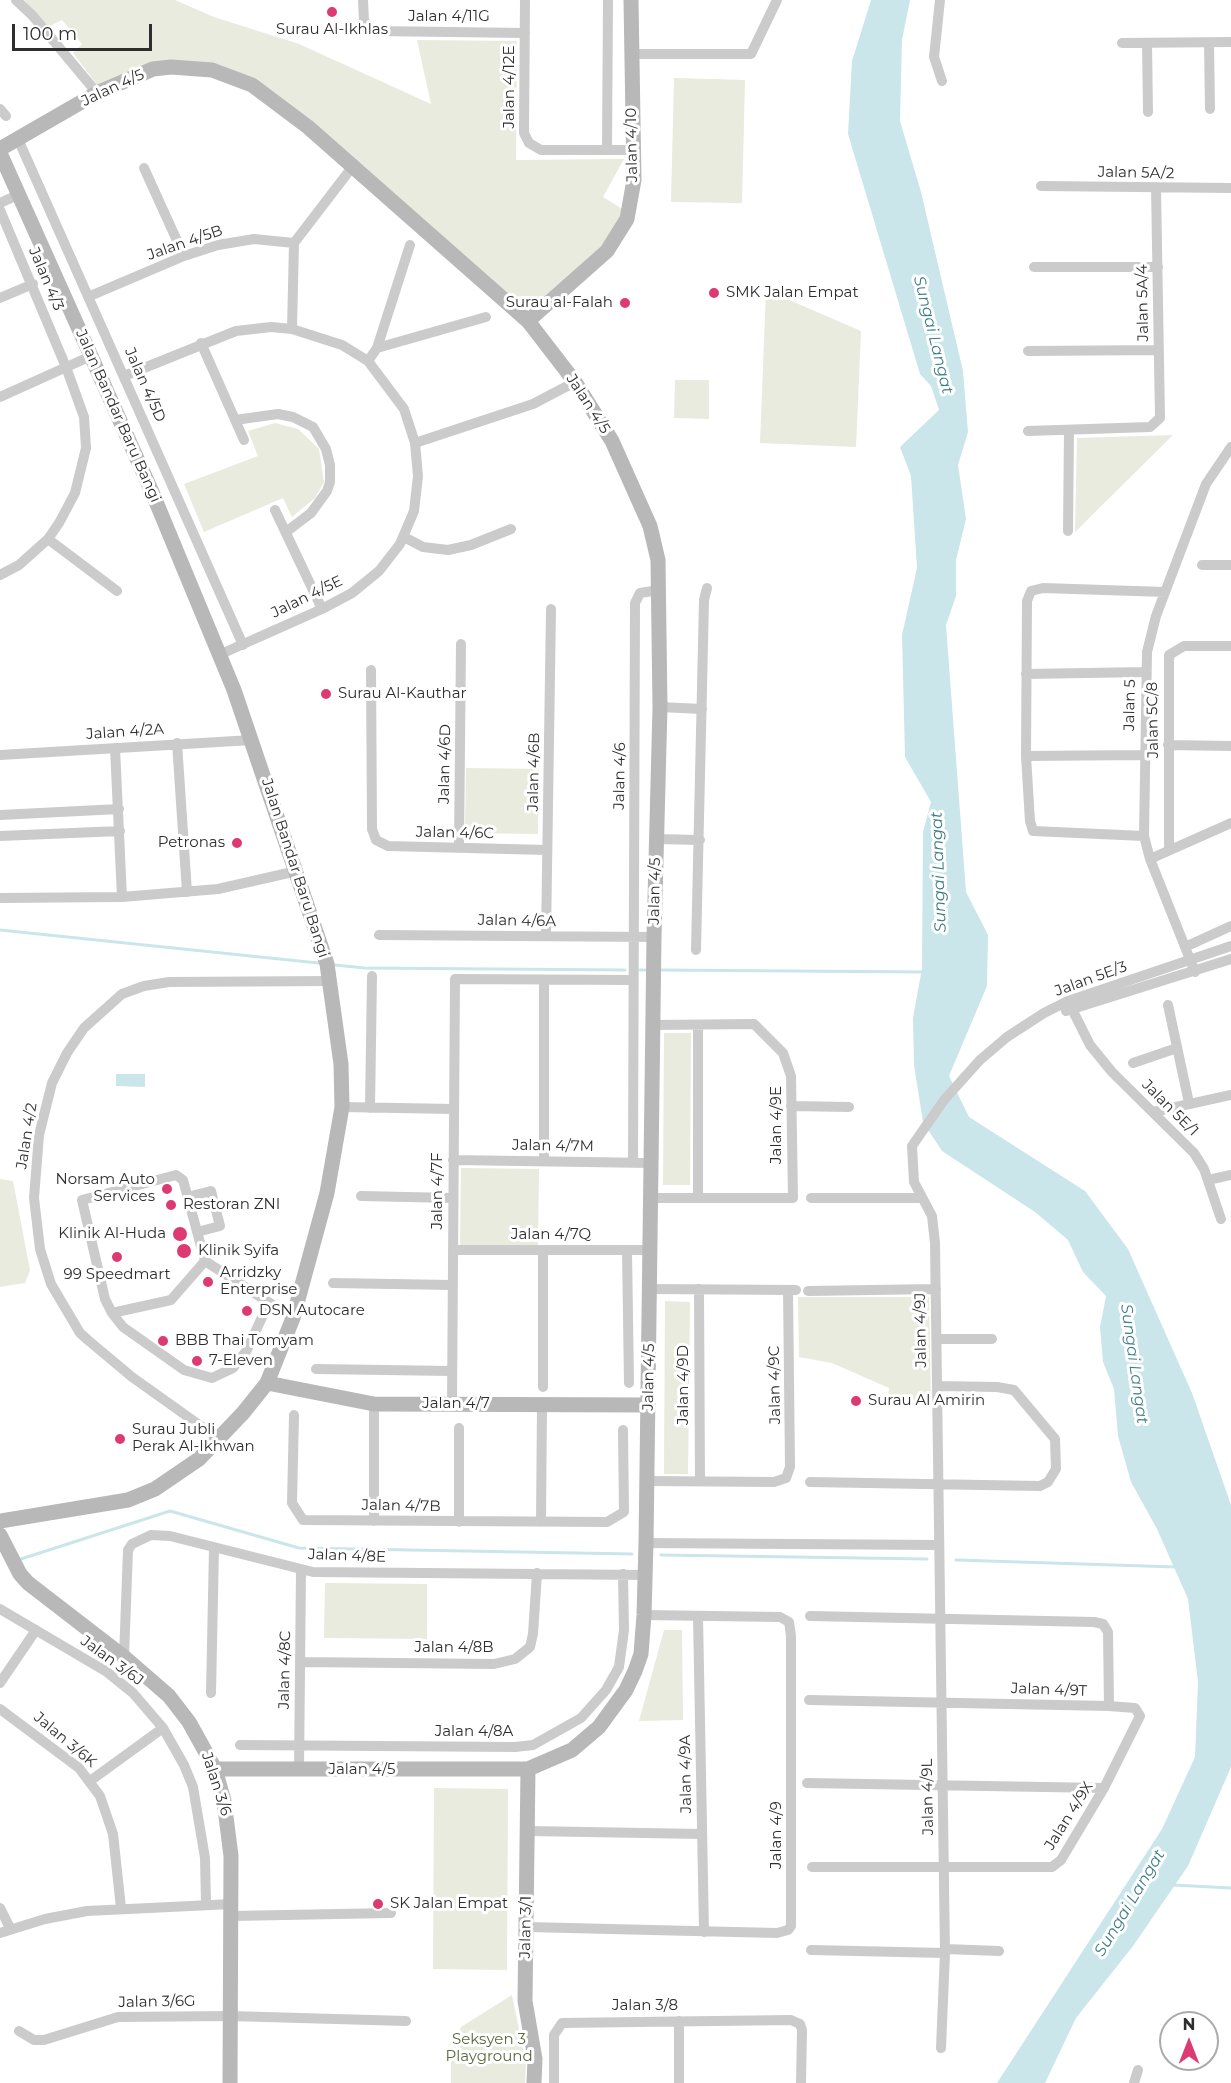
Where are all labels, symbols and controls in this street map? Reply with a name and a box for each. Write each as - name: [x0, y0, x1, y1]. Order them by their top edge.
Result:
- marker: Surau Al-Ikhlas: [325, 5, 339, 19]
- street label: Jalan 4/11G: [408, 8, 490, 26]
- scale bar: [15, 12, 154, 50]
- place label: Surau Al-Ikhlas: [276, 21, 388, 39]
- text: 100 m: [23, 23, 77, 45]
- street label: Jalan 4/12E: [501, 45, 519, 129]
- street label: Jalan 4/5: [79, 66, 147, 110]
- street label: Jalan 4/10: [622, 108, 642, 182]
- street label: Jalan 5A/2: [1098, 163, 1174, 183]
- street label: Jalan 4/5B: [145, 222, 225, 264]
- street label: Jalan 4/3: [25, 245, 67, 313]
- street label: Jalan 5A/4: [1133, 264, 1153, 342]
- water label: Sungai Langat: [909, 274, 957, 396]
- place label: SMK Jalan Empat: [726, 284, 858, 302]
- marker: SMK Jalan Empat: [707, 286, 721, 300]
- place label: Surau al-Falah: [506, 294, 613, 312]
- marker: Surau al-Falah: [618, 296, 632, 310]
- street label: Jalan Bandar Baru Bangi: [72, 327, 164, 505]
- street label: Jalan 4/5D: [121, 345, 169, 425]
- street label: Jalan 4/5: [562, 371, 614, 437]
- street label: Jalan 4/5E: [268, 572, 346, 622]
- street label: Jalan 5: [1121, 679, 1139, 731]
- street label: Jalan 5C/8: [1143, 681, 1163, 759]
- place label: Surau Al-Kauthar: [338, 685, 467, 703]
- marker: Surau Al-Kauthar: [319, 687, 333, 701]
- street label: Jalan 4/2A: [85, 720, 165, 744]
- street label: Jalan 4/6D: [435, 724, 455, 804]
- street label: Jalan 4/6B: [524, 732, 544, 812]
- street label: Jalan 4/6: [610, 742, 630, 810]
- street label: Jalan Bandar Baru Bangi: [257, 776, 333, 960]
- water label: Sungai Langat: [927, 811, 951, 933]
- street label: Jalan 4/6C: [416, 823, 494, 843]
- place label: Petronas: [158, 834, 225, 852]
- marker: Petronas: [230, 836, 244, 850]
- street label: Jalan 4/5: [645, 857, 665, 925]
- street label: Jalan 4/6A: [478, 911, 556, 931]
- street label: Jalan 5E/3: [1053, 958, 1129, 1000]
- street label: Jalan 5E/1: [1138, 1076, 1202, 1140]
- street label: Jalan 4/9E: [768, 1086, 786, 1164]
- street label: Jalan 4/2: [13, 1101, 41, 1171]
- street label: Jalan 4/7M: [512, 1136, 594, 1156]
- street label: Jalan 4/7F: [429, 1152, 447, 1230]
- place label: Norsam Auto Services: [56, 1171, 155, 1206]
- marker: Norsam Auto Services: [160, 1182, 174, 1196]
- place label: Restoran ZNI: [183, 1196, 280, 1214]
- marker: Restoran ZNI: [164, 1198, 178, 1212]
- place label: Klinik Al-Huda: [58, 1225, 166, 1243]
- marker: Klinik Al-Huda: [171, 1225, 189, 1243]
- street label: Jalan 4/7Q: [511, 1226, 591, 1244]
- marker: Klinik Syifa: [175, 1242, 193, 1260]
- place label: Klinik Syifa: [198, 1242, 279, 1260]
- marker: 99 Speedmart: [110, 1250, 124, 1264]
- place label: Arridzky Enterprise: [220, 1264, 297, 1299]
- place label: 99 Speedmart: [64, 1266, 170, 1284]
- marker: Arridzky Enterprise: [201, 1275, 215, 1289]
- street label: Jalan 4/9J: [911, 1292, 931, 1368]
- place label: DSN Autocare: [259, 1302, 365, 1320]
- water label: Sungai Langat: [1116, 1303, 1152, 1425]
- marker: DSN Autocare: [240, 1304, 254, 1318]
- place label: BBB Thai Tomyam: [175, 1332, 314, 1350]
- marker: BBB Thai Tomyam: [156, 1334, 170, 1348]
- street label: Jalan 4/5: [639, 1343, 659, 1411]
- street label: Jalan 4/9D: [675, 1345, 693, 1425]
- street label: Jalan 4/9C: [765, 1346, 785, 1424]
- place label: 7-Eleven: [209, 1352, 273, 1370]
- marker: 7-Eleven: [190, 1354, 204, 1368]
- place label: Surau Al Amirin: [868, 1392, 985, 1410]
- marker: Surau Al Amirin: [849, 1394, 863, 1408]
- street label: Jalan 4/7: [422, 1395, 490, 1413]
- place label: Surau Jubli Perak Al-Ikhwan: [132, 1421, 255, 1456]
- marker: Surau Jubli Perak Al-Ikhwan: [113, 1432, 127, 1446]
- street label: Jalan 4/7B: [361, 1496, 441, 1516]
- street label: Jalan 4/8E: [308, 1546, 386, 1566]
- street label: Jalan 4/8C: [275, 1631, 295, 1709]
- street label: Jalan 3/6J: [77, 1632, 147, 1690]
- street label: Jalan 4/8B: [414, 1639, 494, 1657]
- street label: Jalan 4/9T: [1011, 1680, 1087, 1700]
- street label: Jalan 3/6K: [30, 1709, 100, 1771]
- street label: Jalan 4/8A: [435, 1723, 513, 1741]
- street label: Jalan 4/9A: [676, 1735, 696, 1813]
- street label: Jalan 3/6: [197, 1750, 235, 1818]
- street label: Jalan 4/9L: [918, 1759, 938, 1835]
- street label: Jalan 4/5: [328, 1761, 396, 1779]
- street label: Jalan 4/9X: [1041, 1779, 1097, 1853]
- street label: Jalan 4/9: [768, 1801, 786, 1869]
- water label: Sungai Langat: [1091, 1846, 1169, 1960]
- place label: SK Jalan Empat: [390, 1895, 508, 1913]
- street label: Jalan 3/1: [516, 1896, 536, 1958]
- marker: SK Jalan Empat: [371, 1897, 385, 1911]
- street label: Jalan 3/6G: [118, 1992, 196, 2012]
- street label: Jalan 3/8: [612, 1997, 678, 2015]
- north arrow: [1159, 2011, 1219, 2071]
- text: N: [1183, 2015, 1195, 2034]
- park label: Seksyen 3 Playground: [445, 2031, 533, 2066]

